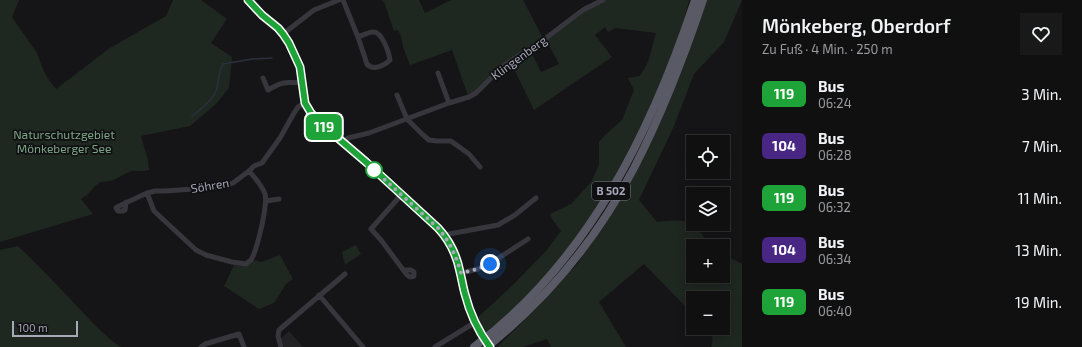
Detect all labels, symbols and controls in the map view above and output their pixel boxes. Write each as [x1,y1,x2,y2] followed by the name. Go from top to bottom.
[1020,13,1062,55] button: heart
[762,14,951,37] text: Mönkeberg, Oberdorf
[488,32,549,82] street label: Klingenberg
[762,41,893,57] text: Zu Fuß · 4 Min. · 250 m
[818,77,844,95] text: Bus
[774,85,794,102] text: 119
[1021,85,1062,103] text: 3 Min.
[818,95,852,111] text: 06:24
[301,114,347,140] line badge: 119
[314,118,334,135] text: 119
[13,127,115,155] park label: Naturschutzgebiet Mönkeberger See
[818,129,844,147] text: Bus
[686,135,730,335] map controls
[686,135,730,179] button: locate
[772,137,796,154] text: 104
[1022,137,1062,155] text: 7 Min.
[818,147,852,163] text: 06:28
[365,161,383,179] unlabelled marker
[190,175,230,195] street label: Söhren
[818,181,844,199] text: Bus
[592,182,630,200] road number: B 502
[686,187,730,231] button: layers
[774,189,794,206] text: 119
[1018,189,1062,207] text: 11 Min.
[818,199,851,215] text: 06:32
[818,233,844,251] text: Bus
[686,239,730,283] button: +
[772,241,796,258] text: 104
[1015,241,1062,259] text: 13 Min.
[818,251,852,267] text: 06:34
[480,254,500,274] your location
[818,285,844,303] text: Bus
[686,291,730,335] button: −
[774,293,794,310] text: 119
[1015,293,1062,311] text: 19 Min.
[818,303,852,319] text: 06:40
[12,319,78,338] scale bar
[18,321,48,334] text: 100 m

